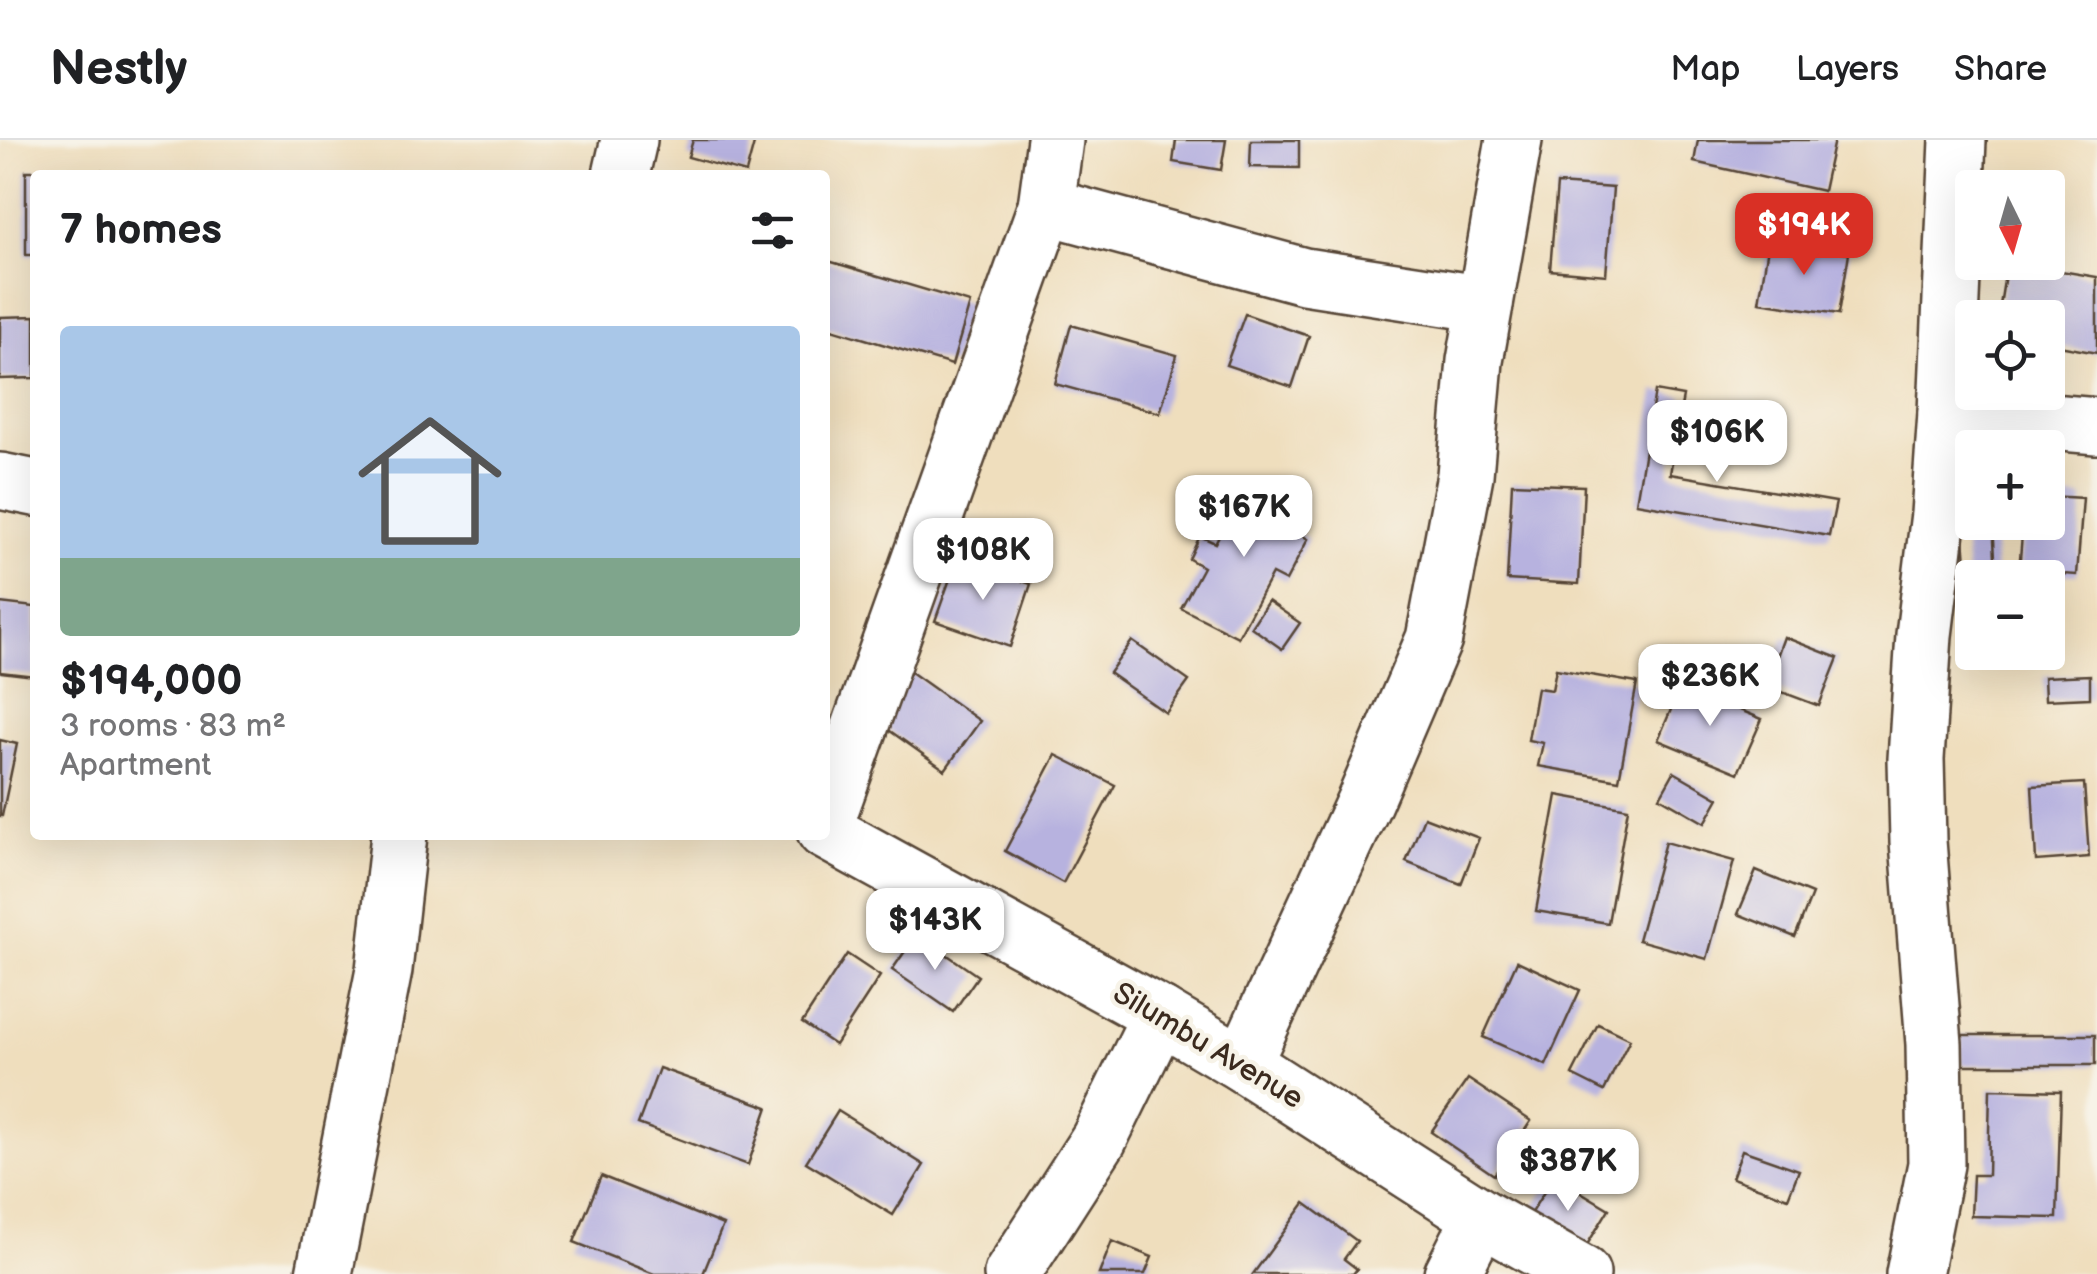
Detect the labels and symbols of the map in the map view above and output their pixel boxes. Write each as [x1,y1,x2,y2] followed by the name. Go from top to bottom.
[1955,170,2065,280] north arrow
[1734,193,1874,278] pin: $194K
[1647,400,1787,485] pin: $106K
[1174,475,1314,560] pin: $167K
[913,518,1053,603] pin: $108K
[1640,644,1780,729] pin: $236K
[865,888,1005,973] pin: $143K
[1106,975,1310,1117] street label: Silumbu Avenue
[1498,1129,1638,1214] pin: $387K

